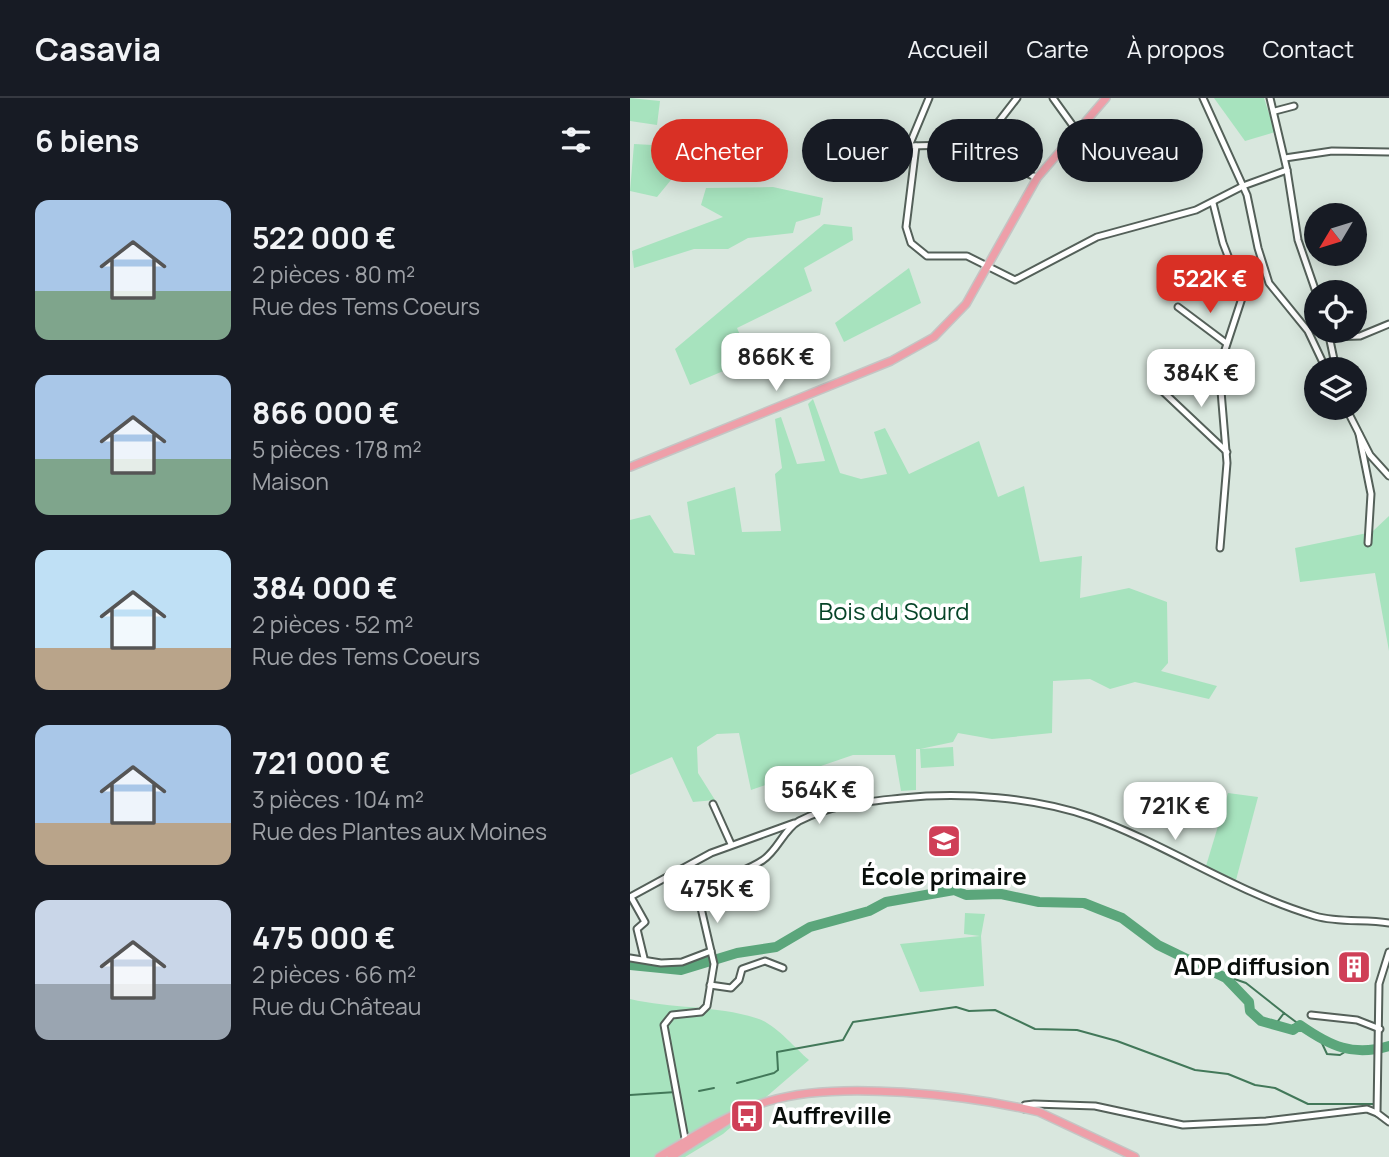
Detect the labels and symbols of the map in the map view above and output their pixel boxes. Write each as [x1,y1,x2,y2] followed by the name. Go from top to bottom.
[1304,203,1367,266] north arrow
[1153,256,1267,315] pin: 522K €
[719,334,833,393] pin: 866K €
[1144,350,1258,409] pin: 384K €
[818,594,970,627] park label: Bois du Sourd
[762,766,876,826] pin: 564K €
[1118,782,1232,842] pin: 721K €
[925,822,963,860] school or university icon: École primaire
[861,859,1027,892] place label: École primaire
[660,866,774,925] pin: 475K €
[1335,948,1373,986] building icon: ADP diffusion
[1174,949,1330,982] place label: ADP diffusion
[728,1097,766,1135] bus stop icon: Auffreville
[772,1098,891,1131] place label: Auffreville

